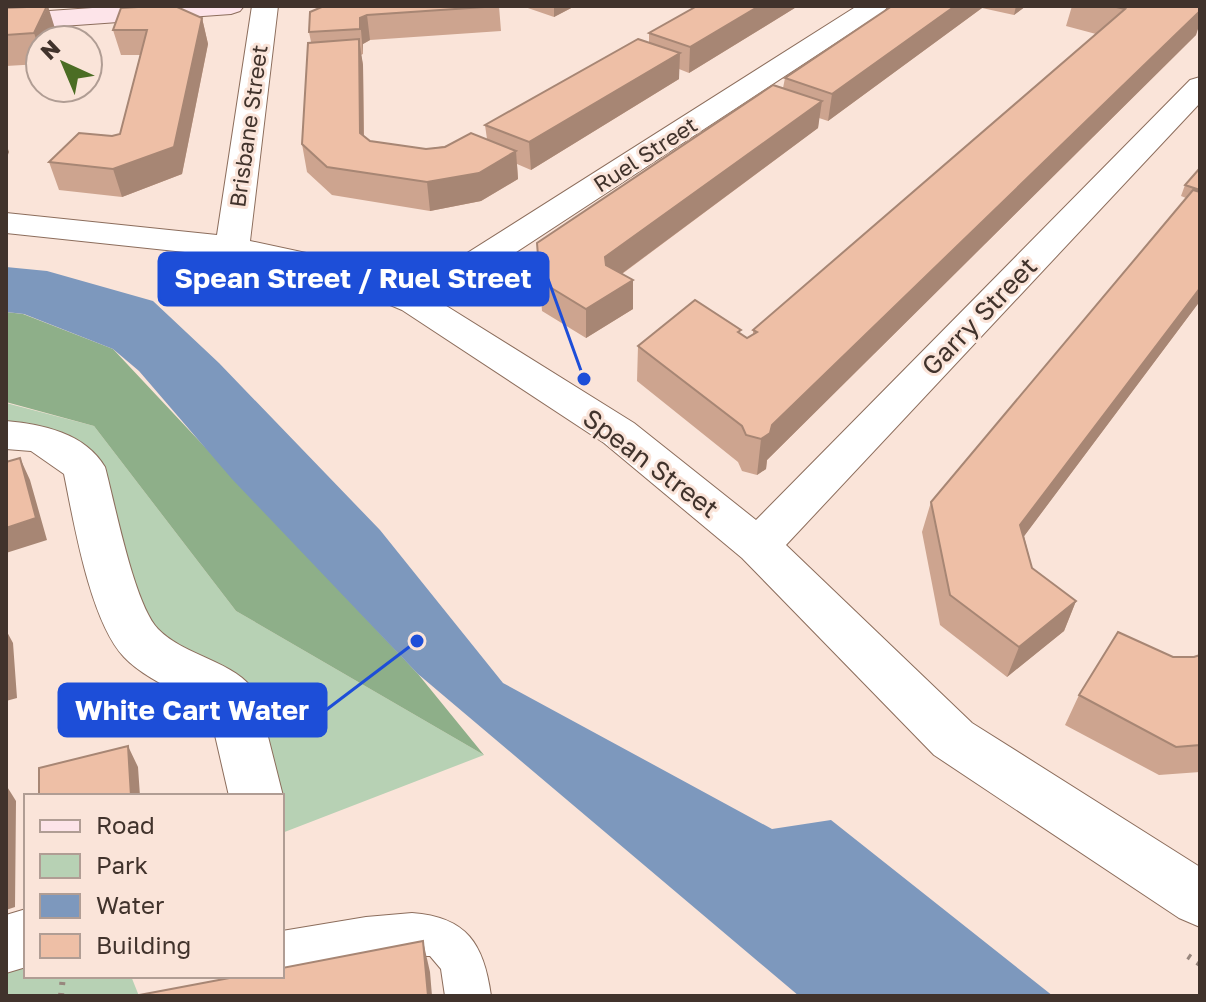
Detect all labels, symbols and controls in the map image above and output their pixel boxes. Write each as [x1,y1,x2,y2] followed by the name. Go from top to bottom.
[24,24,104,104] north arrow
[34,34,65,65] text: N
[223,43,273,209] street label: Brisbane Street
[588,110,702,198] street label: Ruel Street
[915,251,1043,381] street label: Garry Street
[159,253,548,305] callout: Spean Street / Ruel Street
[174,261,532,294] text: Spean Street / Ruel Street
[577,402,725,524] street label: Spean Street
[59,684,326,736] callout: White Cart Water
[75,693,309,726] text: White Cart Water
[24,794,284,978] legend
[96,810,155,839] text: Road
[96,850,148,879] text: Park
[96,890,164,919] text: Water
[96,930,191,959] text: Building

